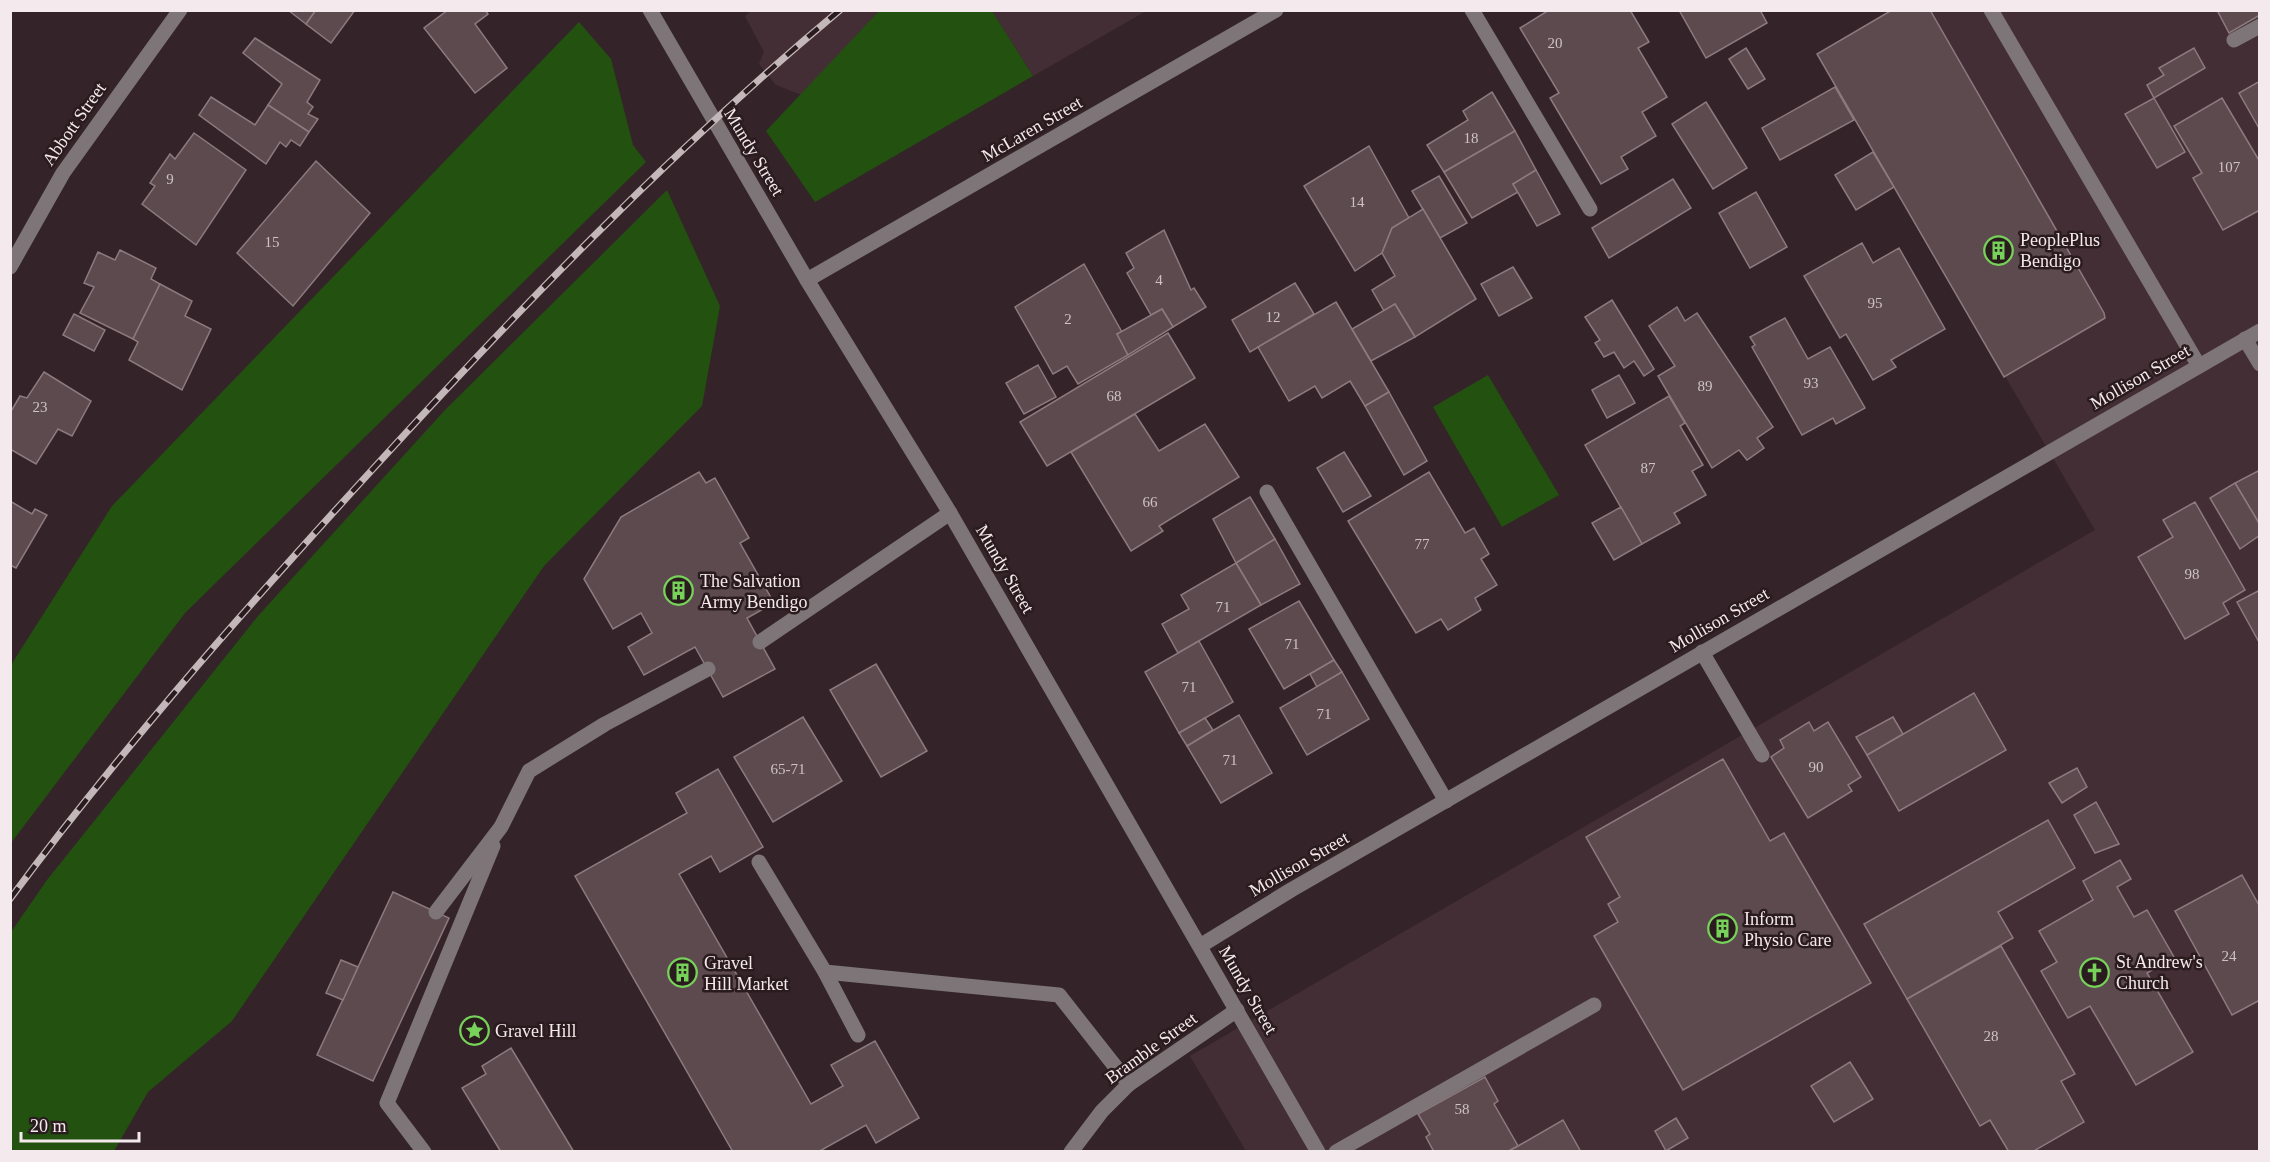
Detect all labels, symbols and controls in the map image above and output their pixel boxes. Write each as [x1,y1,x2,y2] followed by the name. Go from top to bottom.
[1548,35,1563,51] house number: 20
[38,79,110,169] street label: Abbott Street
[978,92,1086,166] street label: McLaren Street
[720,105,788,199] street label: Mundy Street
[1464,130,1479,146] house number: 18
[2218,159,2241,175] house number: 107
[166,171,174,187] house number: 9
[1350,194,1365,210] house number: 14
[2020,230,2100,271] place label: PeoplePlus Bendigo
[265,234,280,250] house number: 15
[1983,234,2015,266] building icon: PeoplePlus Bendigo
[1155,272,1163,288] house number: 4
[1868,295,1883,311] house number: 95
[1266,309,1281,325] house number: 12
[1064,311,1072,327] house number: 2
[2087,340,2193,414] street label: Mollison Street
[1804,375,1819,391] house number: 93
[1698,378,1713,394] house number: 89
[1107,388,1122,404] house number: 68
[33,399,48,415] house number: 23
[1641,460,1656,476] house number: 87
[1143,494,1158,510] house number: 66
[972,521,1038,617] street label: Mundy Street
[1415,536,1430,552] house number: 77
[2185,566,2200,582] house number: 98
[700,571,808,612] place label: The Salvation Army Bendigo
[663,575,695,607] building icon: The Salvation Army Bendigo
[1666,583,1772,657] street label: Mollison Street
[1216,599,1231,615] house number: 71
[1285,636,1300,652] house number: 71
[1182,679,1197,695] house number: 71
[1317,706,1332,722] house number: 71
[1223,752,1238,768] house number: 71
[1809,759,1824,775] house number: 90
[771,761,806,777] house number: 65-71
[1246,827,1352,901] street label: Mollison Street
[1744,909,1832,950] place label: Inform Physio Care
[1707,913,1739,945] building icon: Inform Physio Care
[1215,942,1281,1038] street label: Mundy Street
[2222,948,2237,964] house number: 24
[2116,952,2203,993] place label: St Andrew's Church
[704,953,788,994] place label: Gravel Hill Market
[2079,956,2111,988] church icon: St Andrew's Church
[667,957,699,989] building icon: Gravel Hill Market
[1101,1008,1201,1088] street label: Bramble Street
[458,1015,490,1047] place icon: Gravel Hill
[495,1021,576,1041] place label: Gravel Hill
[1984,1028,1999,1044] house number: 28
[1455,1101,1470,1117] house number: 58
[21,1105,140,1143] scale bar
[30,1116,67,1136] text: 20 m

